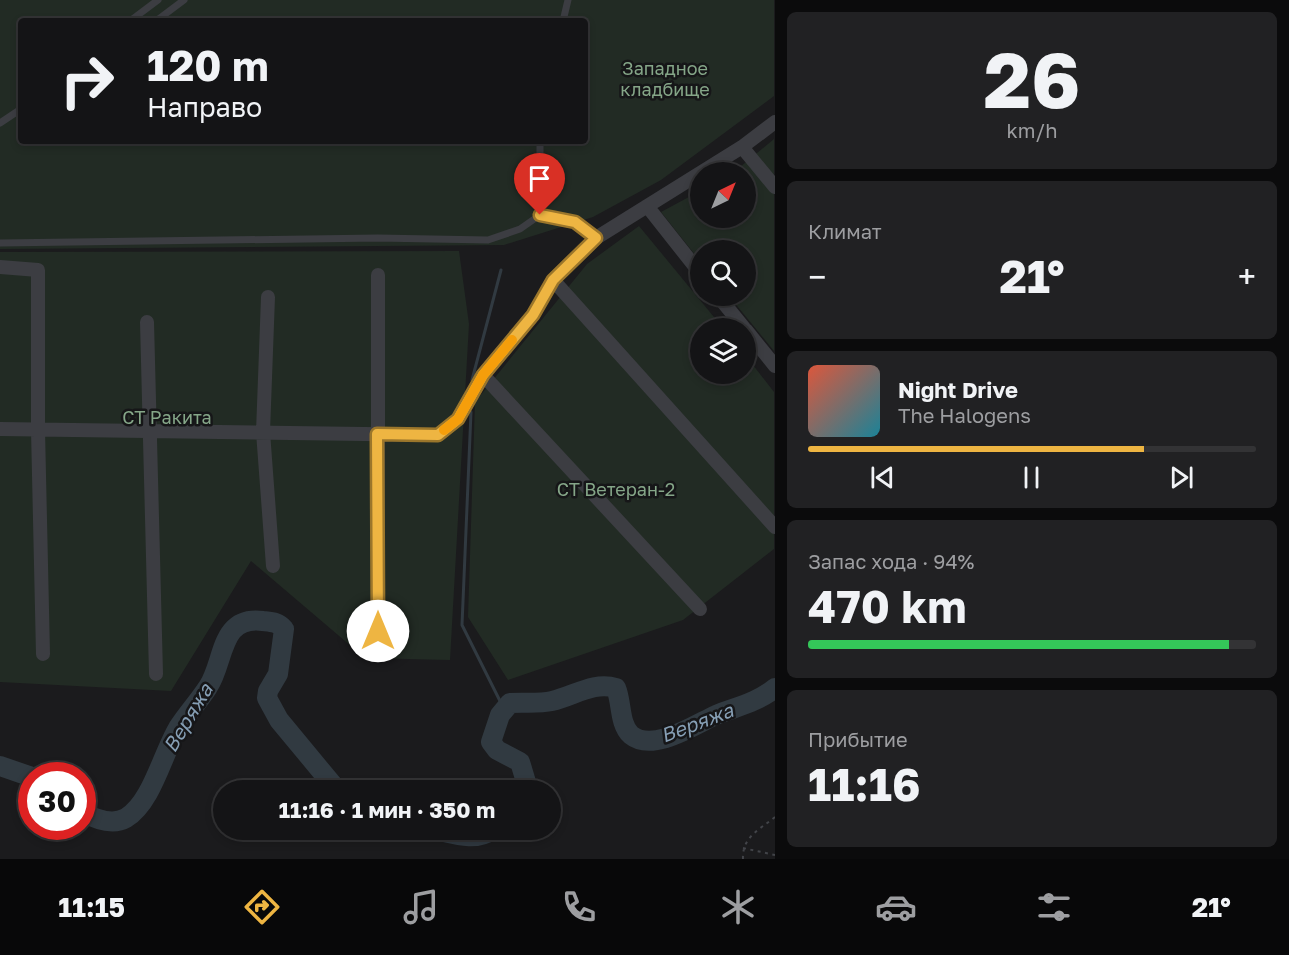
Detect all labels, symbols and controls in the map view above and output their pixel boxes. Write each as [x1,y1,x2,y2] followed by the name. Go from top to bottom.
[983,32,1081,125] text: 26
[147,40,269,90] text: 120 m
[48,42,126,120] icon: right
[620,57,710,100] park label: Западное кладбище
[147,91,262,123] text: Направо
[1007,118,1057,142] text: km/h
[514,153,565,215] pin
[523,162,556,195] icon: arrive
[690,162,756,228] north arrow
[690,162,756,384] map controls
[808,219,882,243] text: Климат
[690,240,756,306] button: search
[999,249,1065,303] text: 21°
[808,257,826,296] text: −
[1238,257,1256,296] text: +
[690,318,756,384] button: layers
[898,376,1018,403] text: Night Drive
[898,403,1031,427] text: The Halogens
[122,406,212,428] park label: СТ Ракита
[866,461,899,494] icon: previous
[1015,461,1048,494] icon: pause
[1165,461,1198,494] icon: next
[557,478,675,500] park label: СТ Ветеран-2
[808,549,974,573] text: Запас хода · 94%
[808,579,967,633] text: 470 km
[346,599,410,663] position arrow
[157,678,217,756] water label: Веряжа
[657,697,737,747] water label: Веряжа
[808,727,908,751] text: Прибытие
[808,757,921,811] text: 11:16
[18,762,96,840] speed limit sign: 30
[279,796,495,823] text: 11:16 · 1 мин · 350 m
[241,886,283,928] icon: directions
[400,886,442,928] icon: music
[558,886,600,928] icon: phone
[717,886,759,928] icon: climate
[875,886,917,928] icon: car
[1033,886,1075,928] icon: filters
[58,891,125,923] text: 11:15
[1192,891,1231,923] text: 21°

